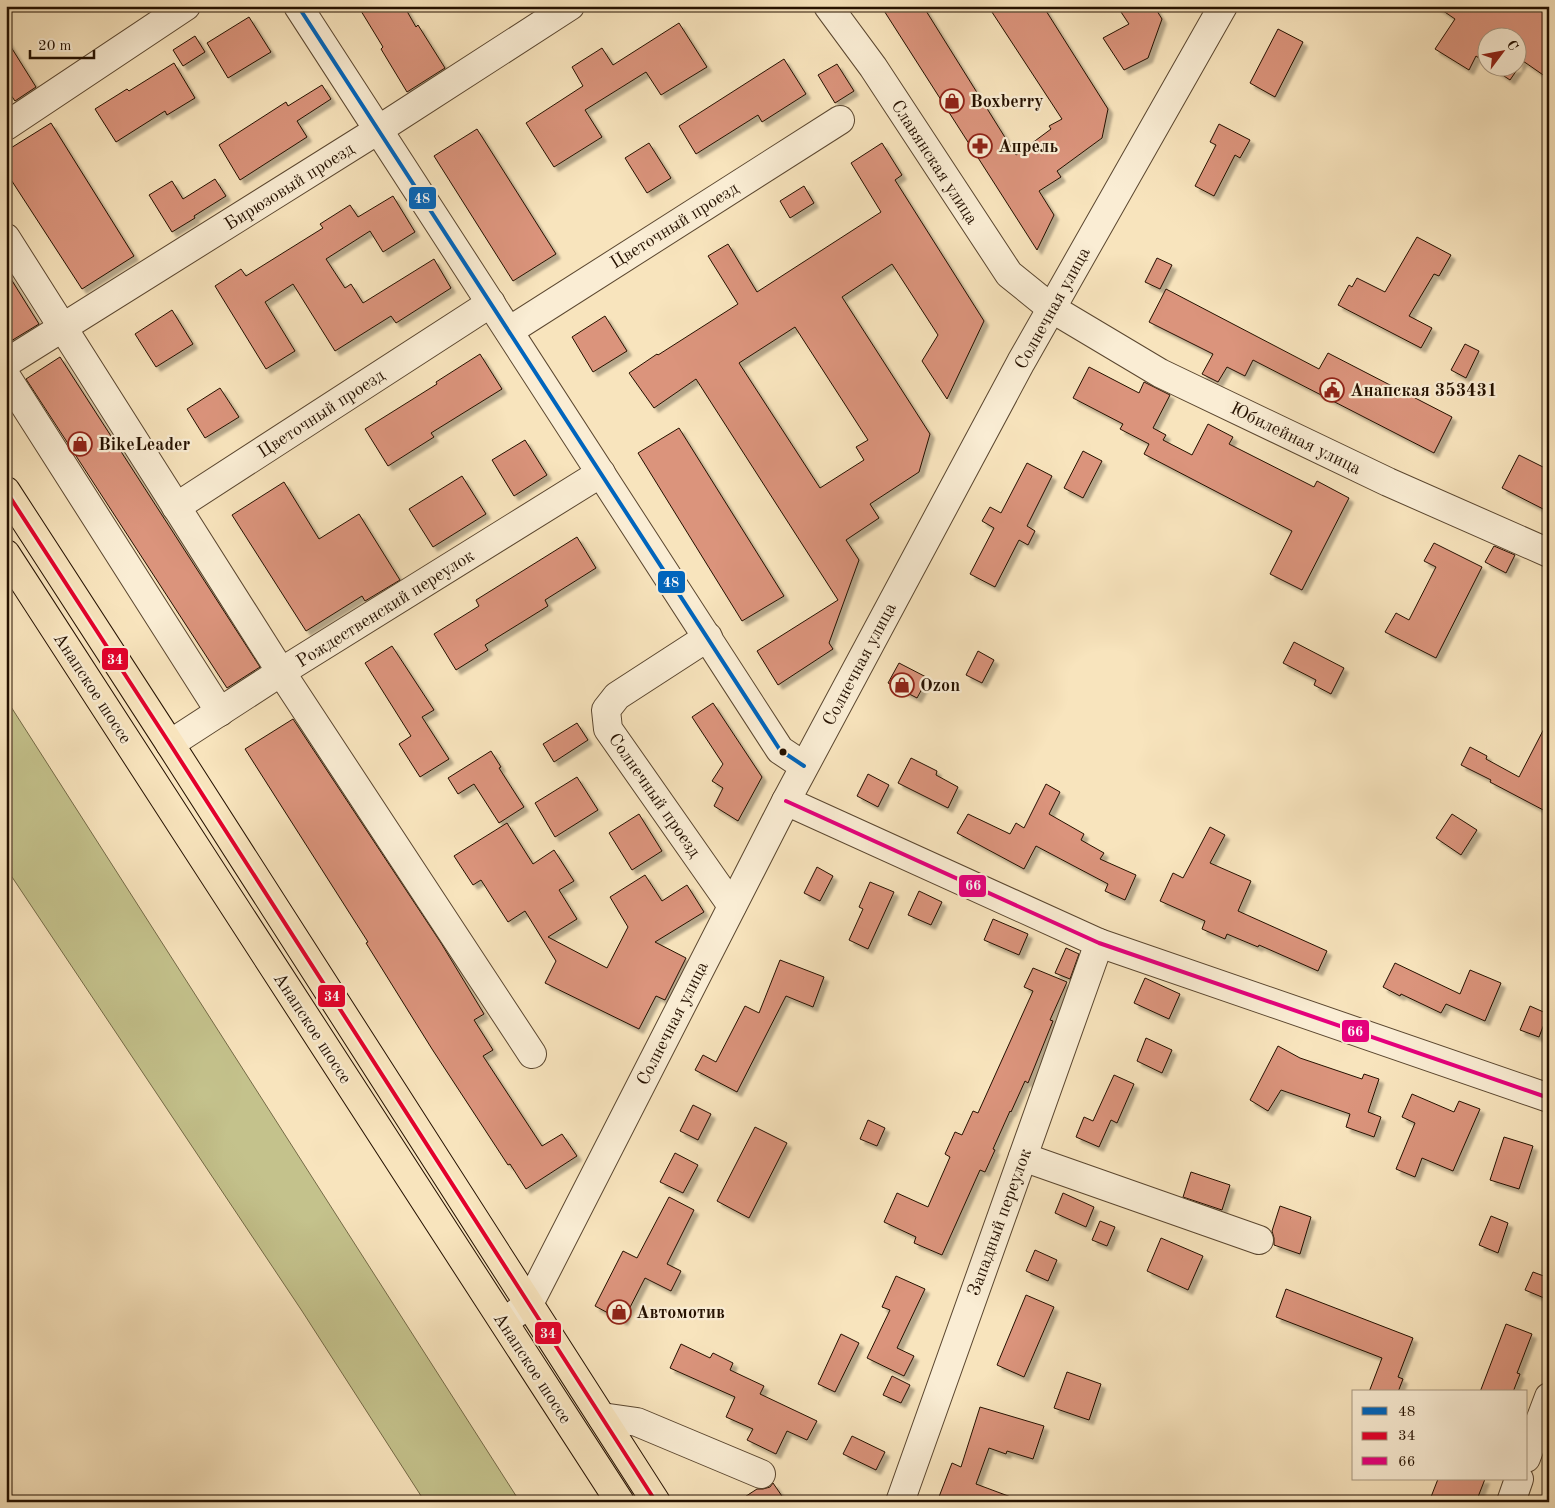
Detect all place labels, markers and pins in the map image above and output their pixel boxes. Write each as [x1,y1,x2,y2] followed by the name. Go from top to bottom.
[939,88,965,114] shop icon: Boxberry
[970,93,1044,111] place label: Boxberry
[967,133,993,159] pharmacy icon: Апрель
[998,138,1058,156] place label: Апрель
[1319,377,1345,403] public building icon: Анапская 353431
[1350,382,1497,400] place label: Анапская 353431
[67,431,93,457] shop icon: BikeLeader
[98,436,191,454] place label: BikeLeader
[889,672,915,698] shop icon: Ozon
[920,677,960,695] place label: Ozon
[778,747,788,757] unlabelled marker
[606,1299,632,1325] shop icon: Автомотив
[636,1304,725,1322] place label: Автомотив

